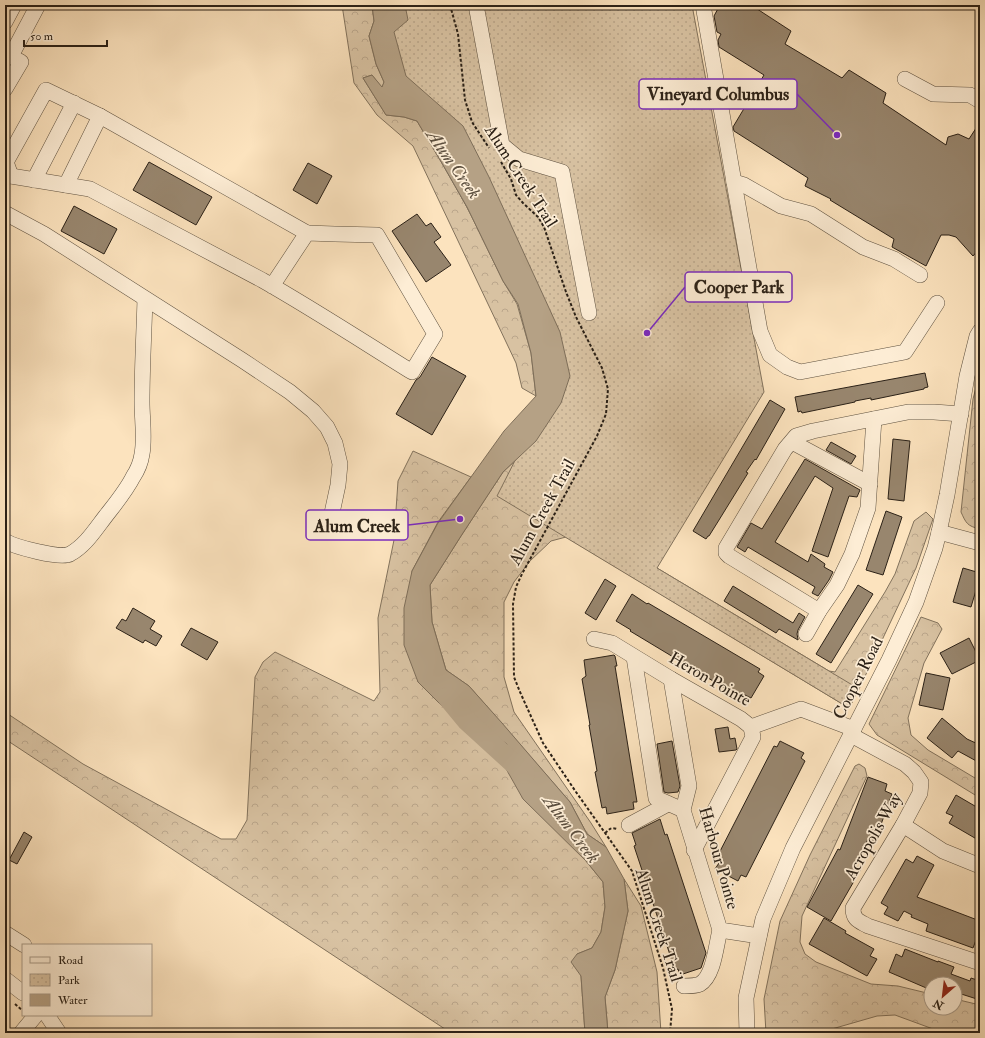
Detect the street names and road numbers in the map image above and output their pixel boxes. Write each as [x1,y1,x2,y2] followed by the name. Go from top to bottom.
[479,120,562,232] street label: Alum Creek Trail
[504,455,580,570] street label: Alum Creek Trail
[828,633,889,723] street label: Cooper Road
[665,647,755,711] street label: Heron Pointe
[839,788,908,885] street label: Acropolis Way
[694,804,744,912] street label: Harbour Pointe
[630,865,687,985] street label: Alum Creek Trail

